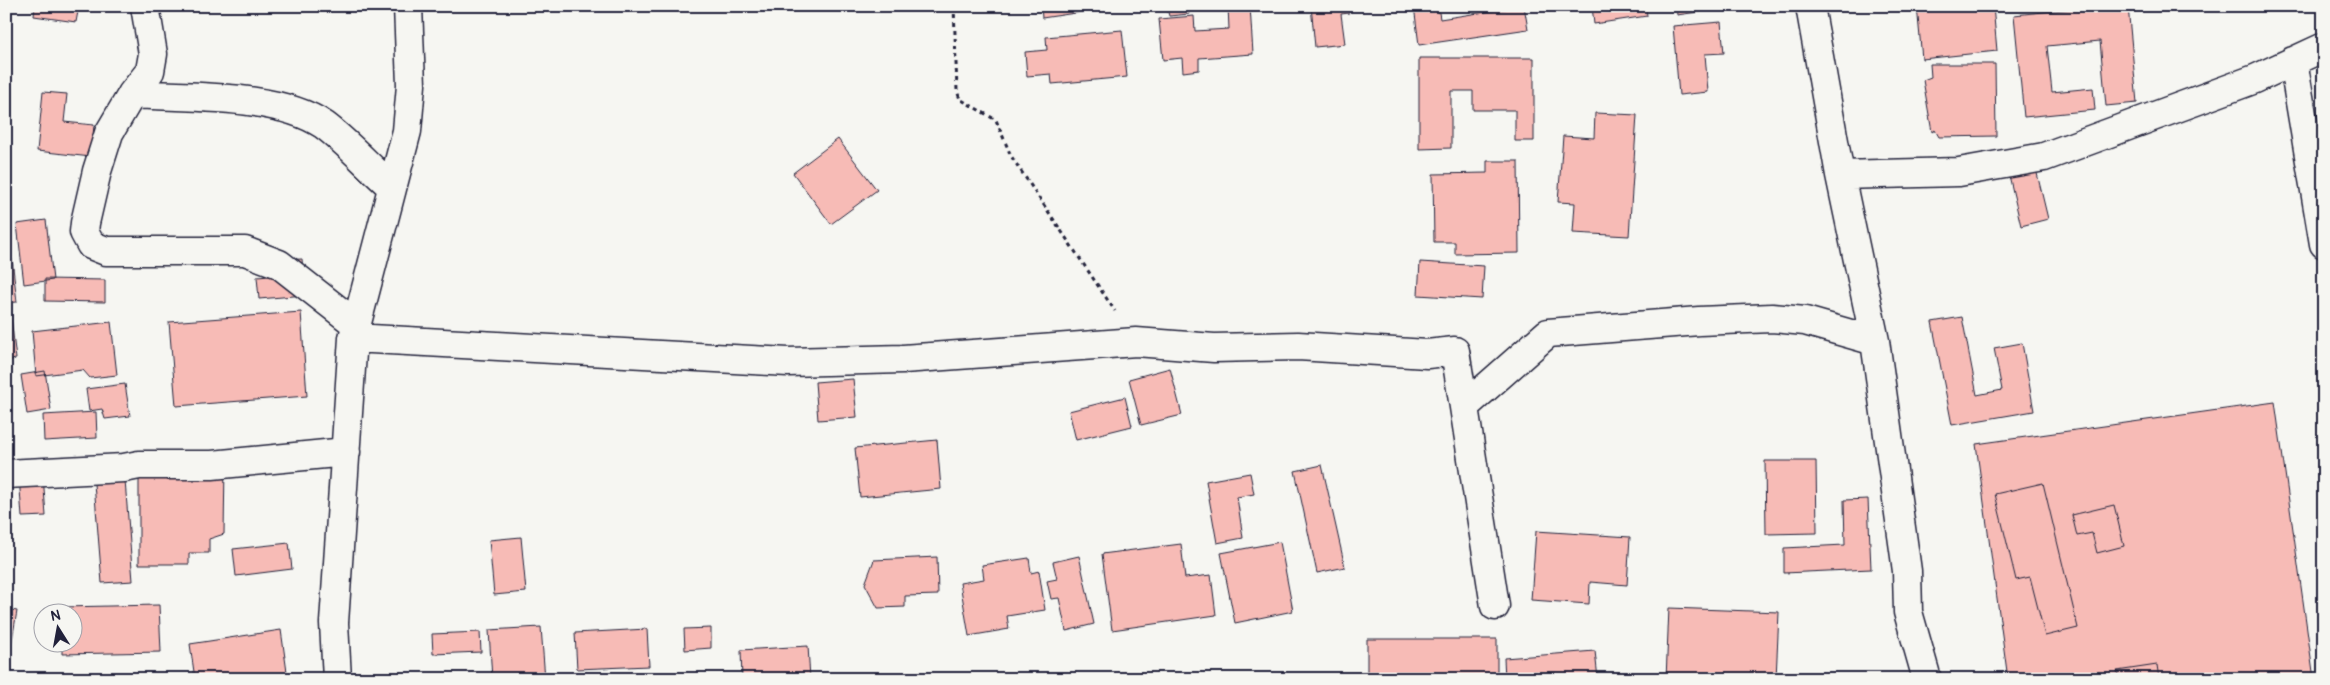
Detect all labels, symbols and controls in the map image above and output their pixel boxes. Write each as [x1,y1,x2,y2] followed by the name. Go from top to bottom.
[32,602,82,652] north arrow
[49,606,62,625] text: N

